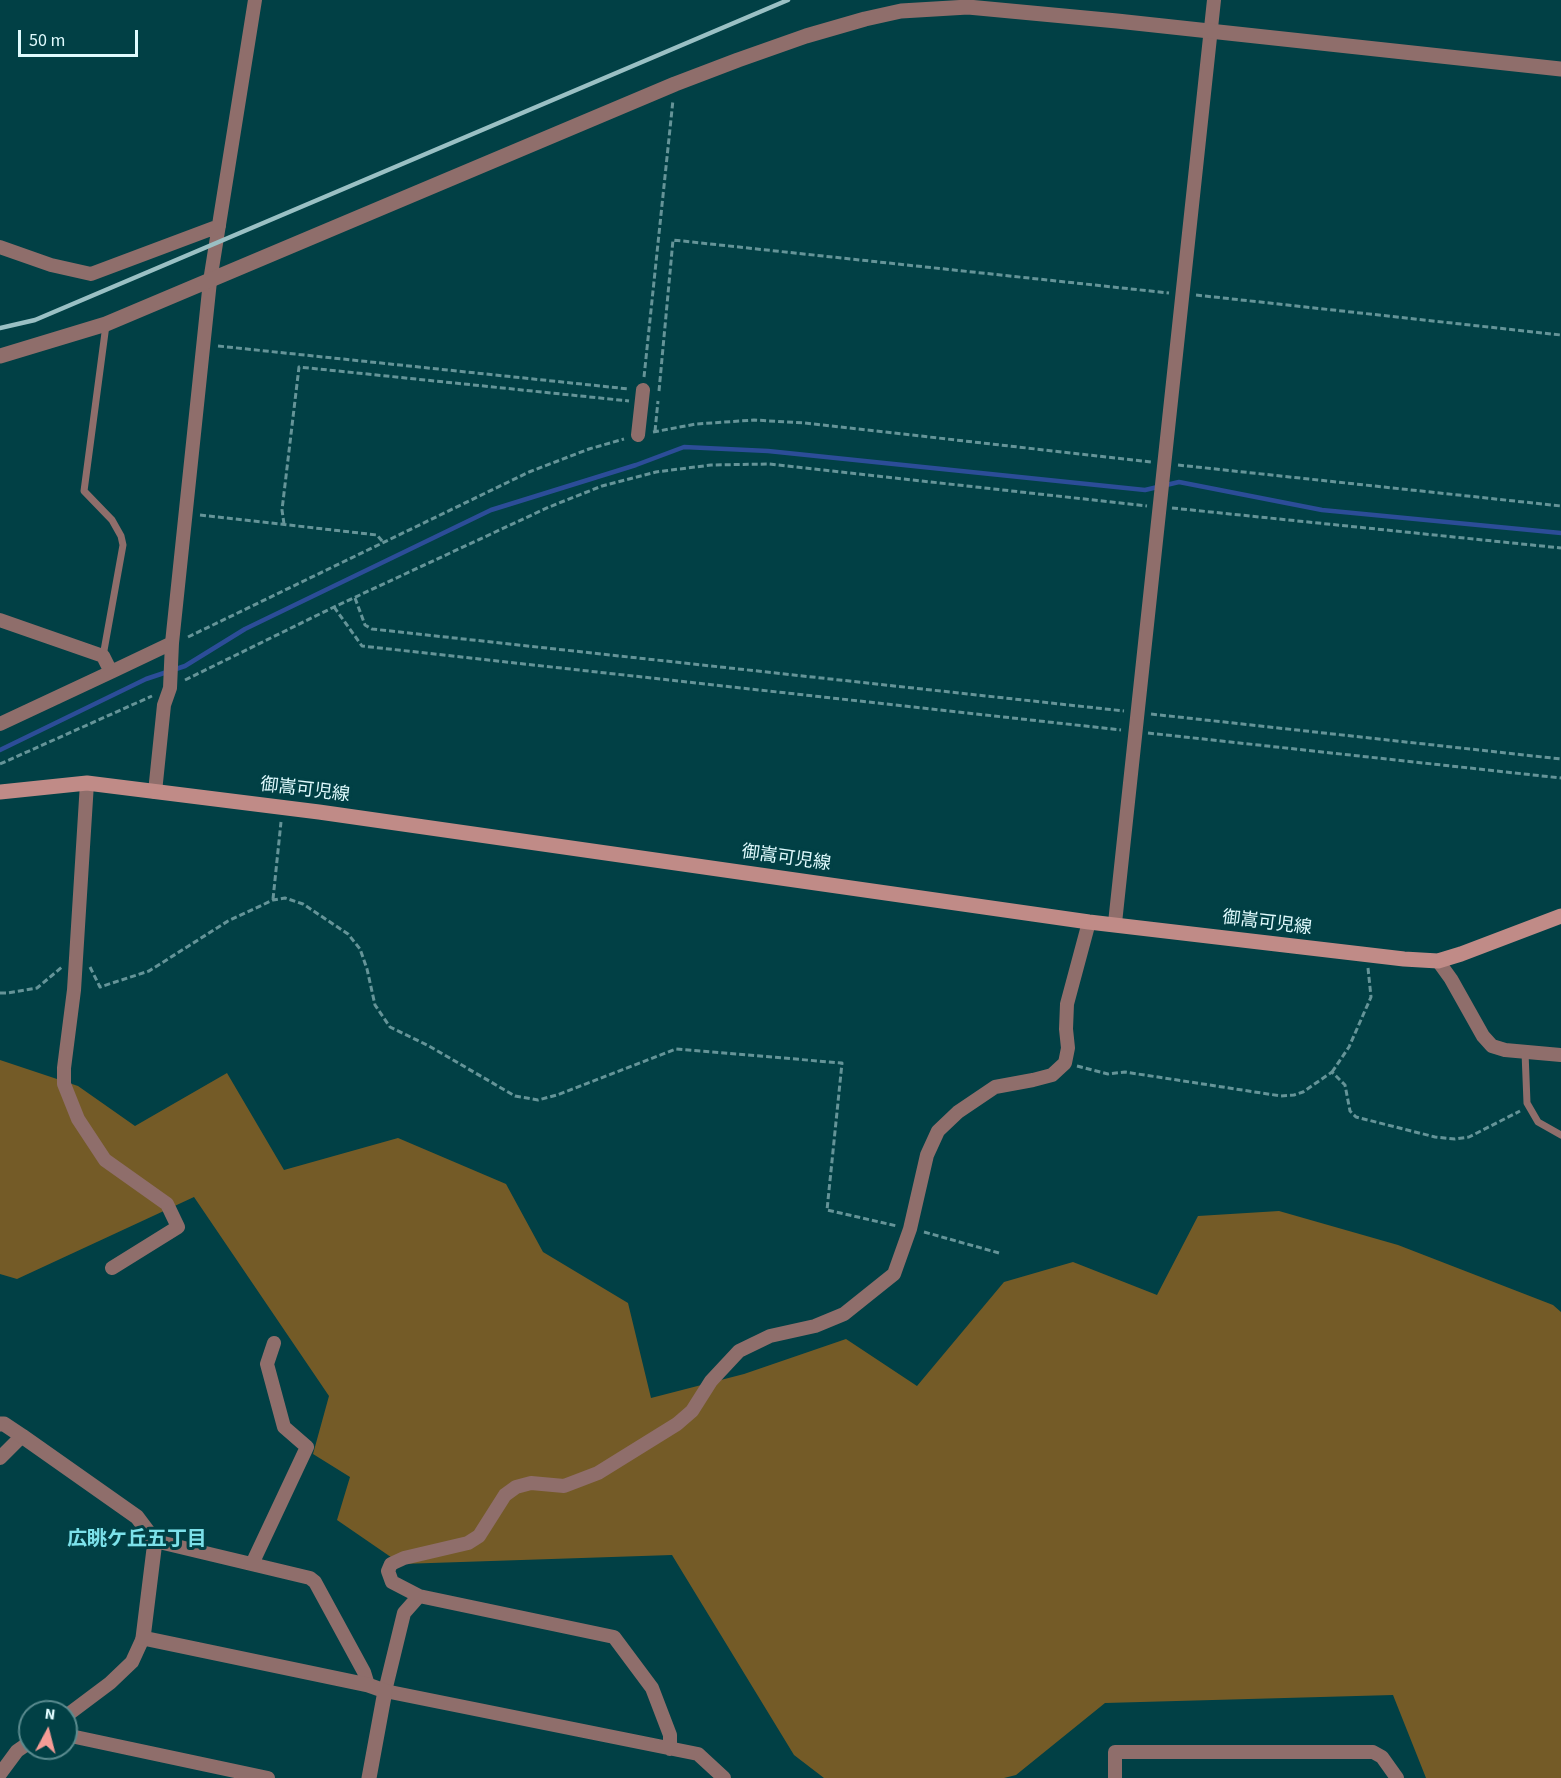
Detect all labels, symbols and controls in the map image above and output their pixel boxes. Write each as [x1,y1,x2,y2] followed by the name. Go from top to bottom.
[21,18,141,56] scale bar
[29,28,65,53] text: 50 m
[259,775,351,807] street label: 御嵩可児線
[740,842,832,876] street label: 御嵩可児線
[1221,908,1313,940] street label: 御嵩可児線
[67,1529,207,1553] district label: 広眺ケ丘五丁目
[18,1700,78,1760] north arrow
[43,1703,57,1726] text: N

